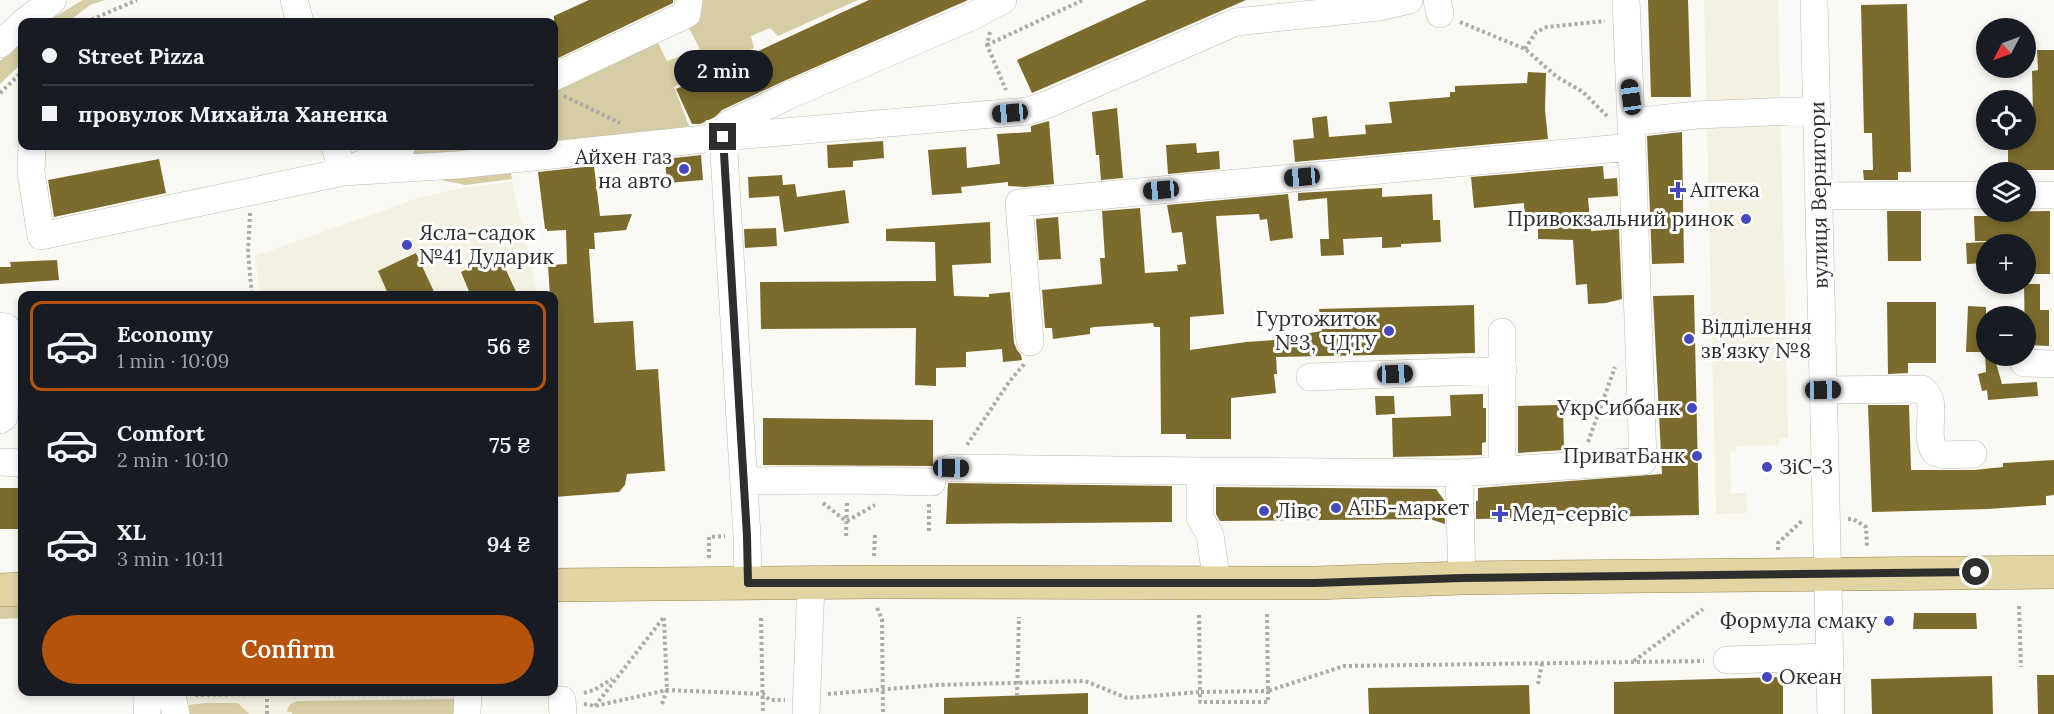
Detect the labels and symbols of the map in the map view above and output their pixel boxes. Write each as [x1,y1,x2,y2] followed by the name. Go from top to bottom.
[1976,18,2036,78] north arrow
[674,50,772,92] callout: 2 min
[1620,78,1642,116] car
[1803,101,1834,289] street label: вулиця Вернигори
[991,102,1029,124] car
[709,123,736,150] route end
[574,143,672,194] place label: Айхен газ на авто
[677,162,691,176] marker: Айхен газ на авто
[1283,166,1321,188] car
[1689,176,1760,203] place label: Аптека
[1142,179,1180,201] car
[1671,183,1685,197] marker: Аптека
[1507,205,1735,232] place label: Привокзальний ринок
[1739,212,1753,226] marker: Привокзальний ринок
[419,219,554,270] place label: Ясла-садок №41 Дударик
[400,238,414,252] marker: Ясла-садок №41 Дударик
[1256,305,1378,356] place label: Гуртожиток №3, ЧДТУ
[1701,313,1812,364] place label: Відділення зв'язку №8
[1382,324,1396,338] marker: Гуртожиток №3, ЧДТУ
[1682,332,1696,346] marker: Відділення зв'язку №8
[1377,364,1413,384] car
[1805,381,1841,399] car
[1557,394,1681,421] place label: УкрСиббанк
[1685,401,1699,415] marker: УкрСиббанк
[1563,442,1686,469] place label: ПриватБанк
[1690,449,1704,463] marker: ПриватБанк
[1779,453,1833,480] place label: ЗіС-3
[933,459,969,477] car
[1760,460,1774,474] marker: ЗіС-3
[1347,494,1469,521] place label: АТБ-маркет
[1276,497,1319,524] place label: Лівс
[1512,500,1628,527] place label: Мед-сервіс
[1329,501,1343,515] marker: АТБ-маркет
[1257,504,1271,518] marker: Лівс
[1493,507,1507,521] marker: Мед-сервіс
[1962,558,1989,585] route start
[1720,607,1877,634] place label: Формула смаку
[1882,614,1896,628] marker: Формула смаку
[1779,663,1842,690] place label: Океан
[1760,670,1774,684] marker: Океан

